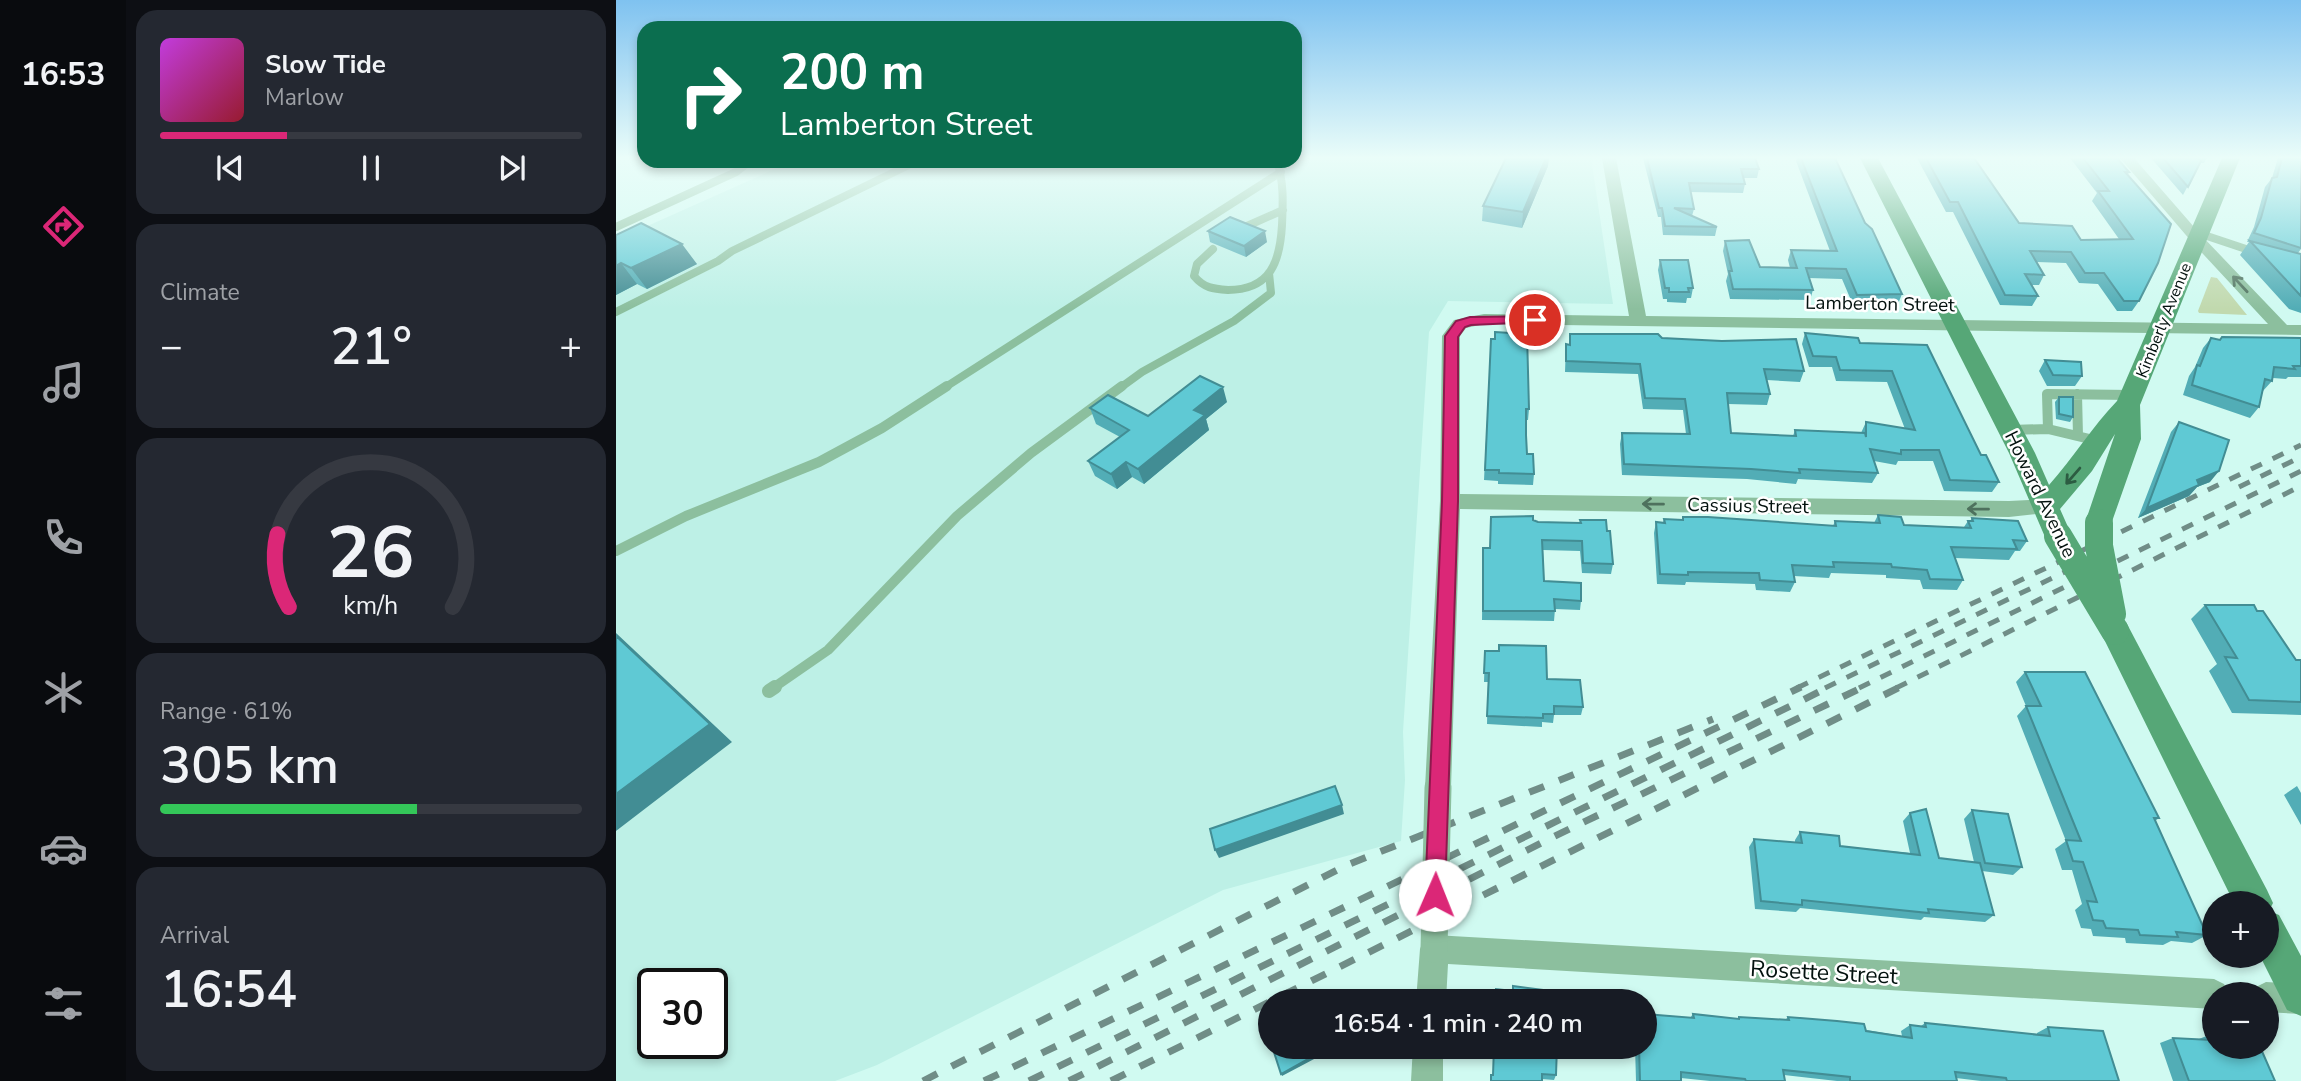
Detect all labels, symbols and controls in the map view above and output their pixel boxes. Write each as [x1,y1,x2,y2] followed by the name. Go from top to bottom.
[780,39,924,106] text: 200 m
[265,47,386,82] text: Slow Tide
[665,49,756,140] icon: right
[21,53,105,96] text: 16:53
[265,82,344,113] text: Marlow
[780,103,1032,146] text: Lamberton Street
[211,149,249,187] icon: previous
[352,149,390,187] icon: pause
[493,149,531,187] icon: next
[39,202,88,251] icon: directions
[2131,260,2197,381] street label: Kimberly Avenue
[2231,276,2248,293] one-way arrow
[160,277,240,308] text: Climate
[1505,290,1565,350] pin
[1805,290,1955,318] street label: Lamberton Street
[1516,301,1554,339] icon: arrive
[330,311,412,382] text: 21°
[160,321,183,372] text: −
[559,321,582,372] text: +
[39,358,88,407] icon: music
[1998,427,2082,562] street label: Howard Avenue
[2065,467,2081,485] one-way arrow
[1687,492,1809,520] street label: Cassius Street
[1641,497,1664,511] one-way arrow
[1967,502,1990,516] one-way arrow
[327,503,415,603] text: 26
[39,513,88,562] icon: phone
[343,588,399,622] text: km/h
[39,668,88,717] icon: climate
[160,696,292,727] text: Range · 61%
[160,730,339,801] text: 305 km
[39,824,88,873] icon: car
[1398,858,1472,932] position arrow
[2202,891,2279,1059] map controls
[2202,891,2279,968] button: +
[160,920,229,951] text: Arrival
[1749,953,1900,992] street label: Rosette Street
[160,954,297,1025] text: 16:54
[637,968,728,1059] speed limit sign: 30
[39,979,88,1028] icon: filters
[2202,982,2279,1059] button: −
[1332,1006,1583,1041] text: 16:54 · 1 min · 240 m

